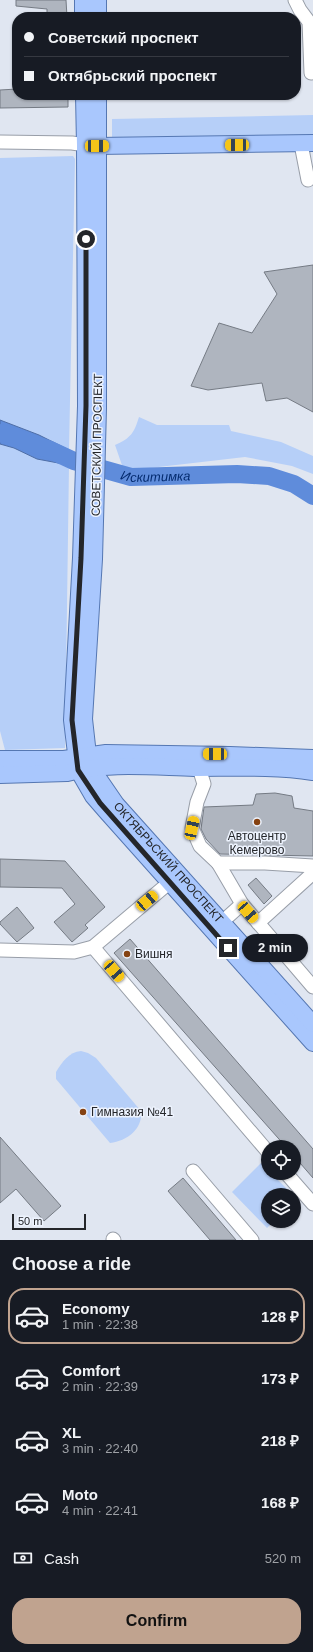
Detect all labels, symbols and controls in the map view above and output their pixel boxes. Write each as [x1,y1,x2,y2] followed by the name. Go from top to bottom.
[48,29,199,46] text: Советский проспект
[48,67,217,84] text: Октябрьский проспект
[225,139,249,151] car
[85,140,109,152] car
[77,230,95,248] route start
[88,373,105,516] street label: СОВЕТСКИЙ ПРОСПЕКТ
[119,467,191,485] water label: Искитимка
[203,748,227,760] car
[111,799,226,926] street label: ОКТЯБРЬСКИЙ ПРОСПЕКТ
[184,815,200,841] car
[252,817,262,827] marker: Автоцентр Кемерово
[228,829,287,857] place label: Автоцентр Кемерово
[134,889,160,913] car
[236,899,260,925] car
[242,934,308,962] callout: 2 min
[219,939,237,957] route end
[258,940,292,955] text: 2 min
[135,947,172,961] place label: Вишня
[122,949,132,959] marker: Вишня
[102,958,126,984] car
[91,1105,174,1119] place label: Гимназия №41
[78,1107,88,1117] marker: Гимназия №41
[261,1140,301,1228] map controls
[261,1140,301,1180] button: locate
[261,1188,301,1228] button: layers
[12,1212,86,1231] scale bar
[18,1215,42,1227] text: 50 m
[12,1254,131,1274] text: Choose a ride
[14,1298,50,1334] icon: car
[62,1300,130,1317] text: Economy
[261,1308,299,1325] text: 128 ₽
[62,1317,138,1332] text: 1 min · 22:38
[14,1360,50,1396] icon: car
[62,1362,120,1379] text: Comfort
[261,1370,299,1387] text: 173 ₽
[62,1379,138,1394] text: 2 min · 22:39
[14,1422,50,1458] icon: car
[62,1424,81,1441] text: XL
[261,1432,299,1449] text: 218 ₽
[62,1441,138,1456] text: 3 min · 22:40
[14,1484,50,1520] icon: car
[62,1486,98,1503] text: Moto
[261,1494,299,1511] text: 168 ₽
[62,1503,138,1518] text: 4 min · 22:41
[12,1547,34,1569] icon: cash
[44,1550,79,1567] text: Cash
[265,1551,301,1566] text: 520 m
[12,1598,301,1644] button: Confirm

